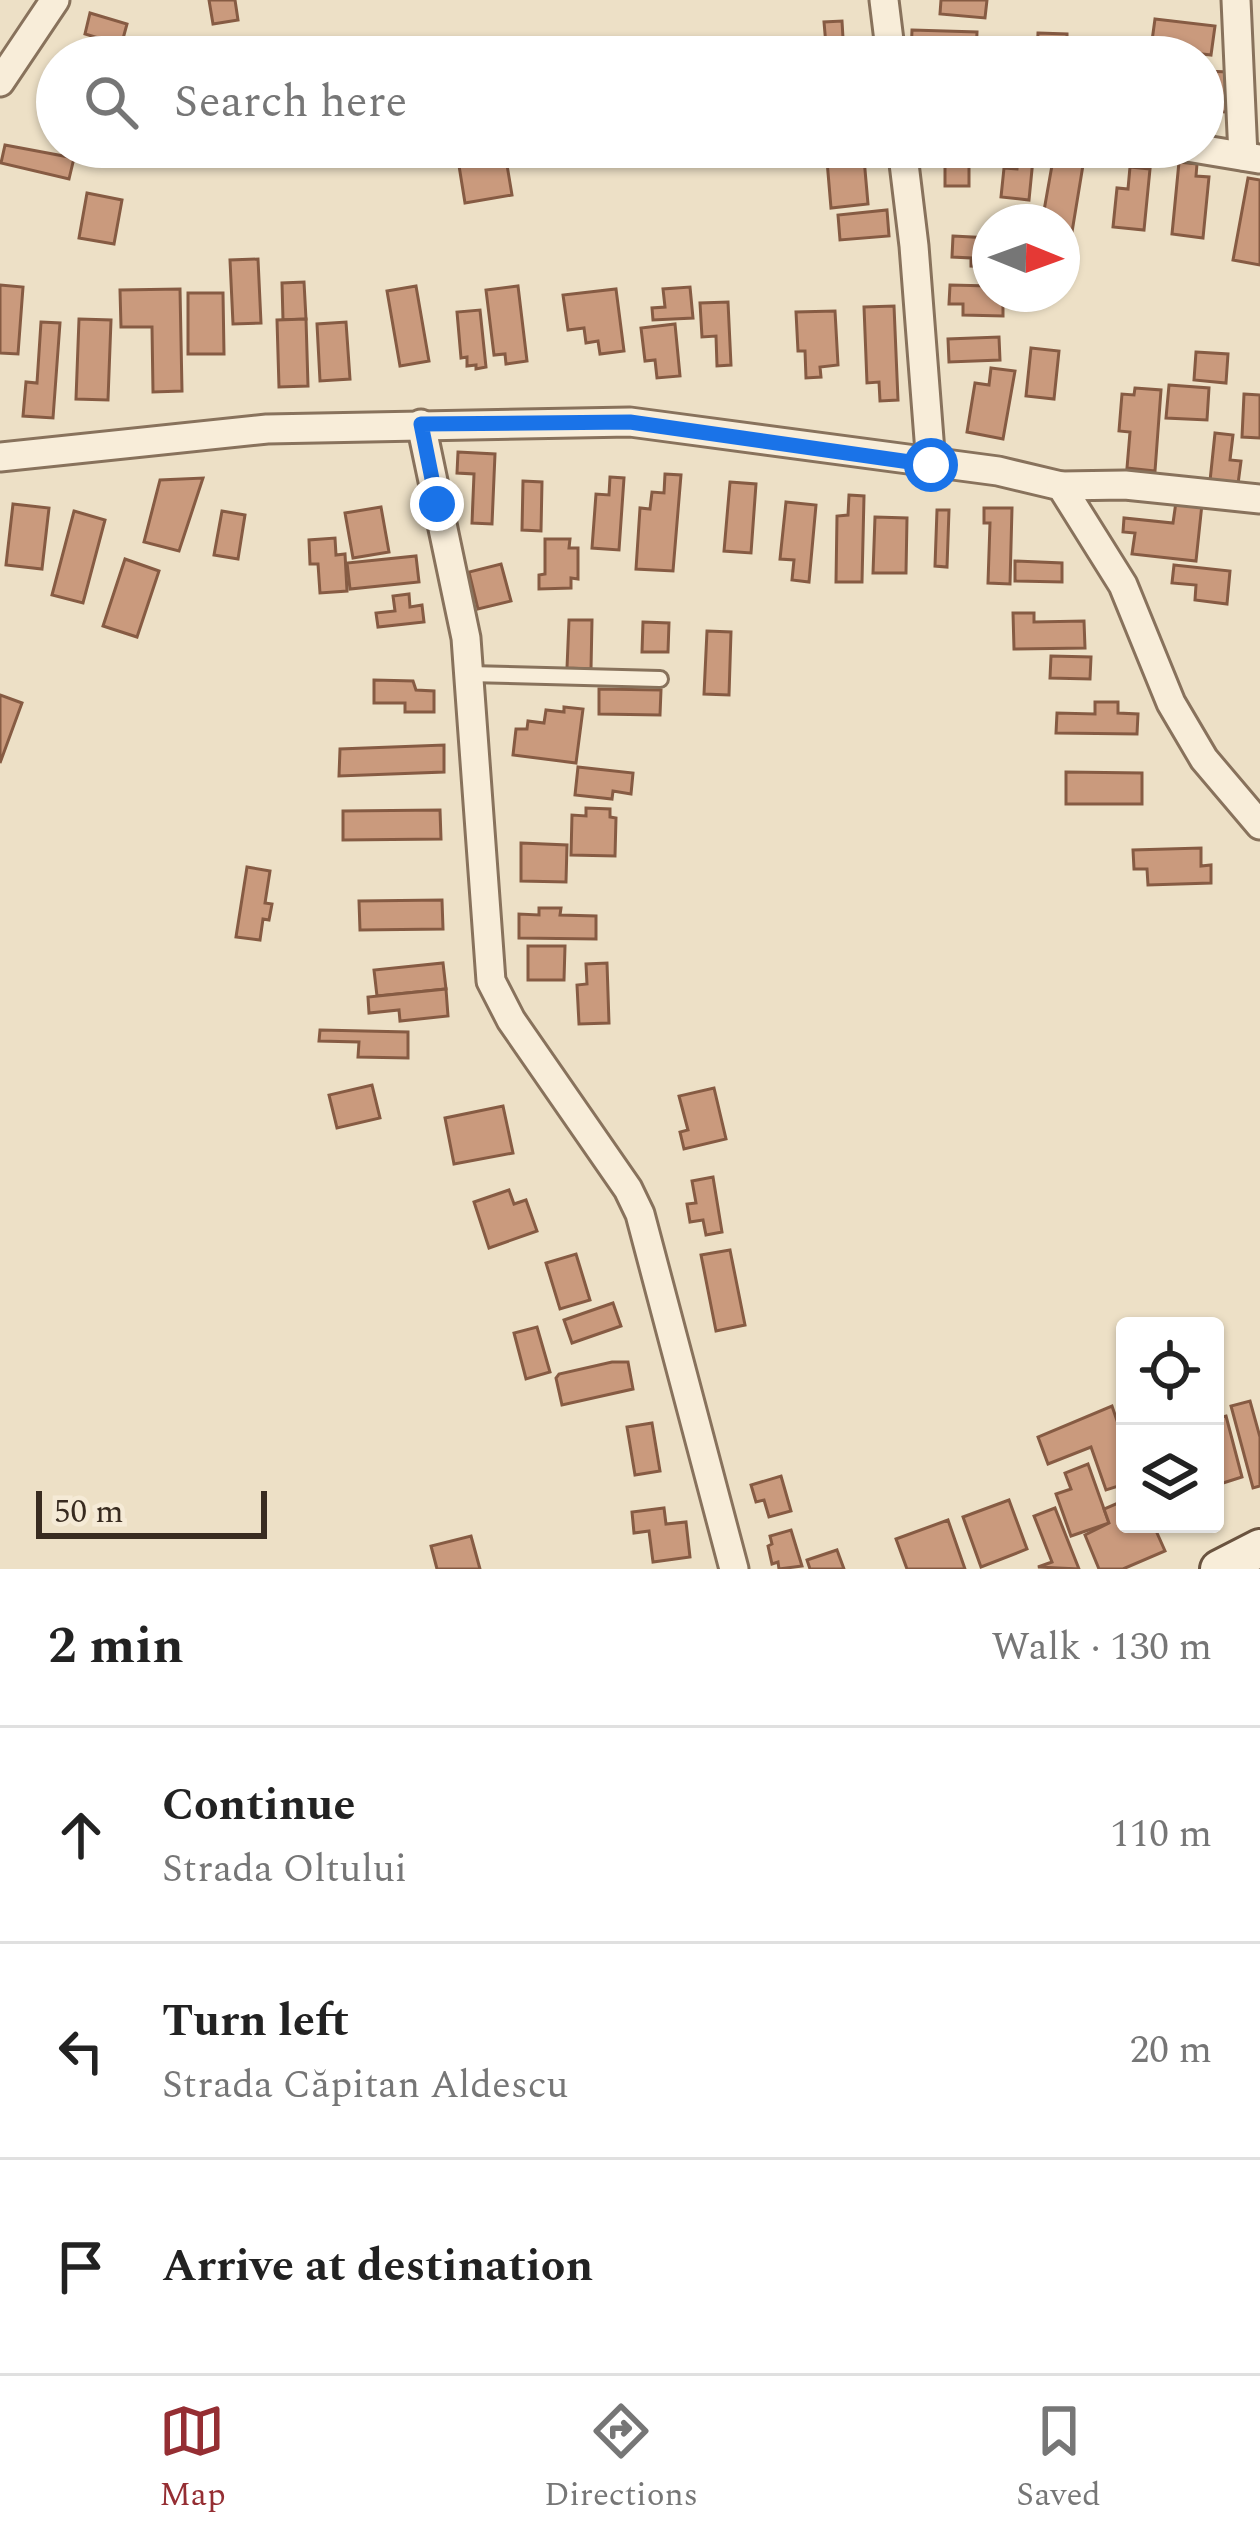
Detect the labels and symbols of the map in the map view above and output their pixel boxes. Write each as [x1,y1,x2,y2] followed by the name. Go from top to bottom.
[972,204,1080,312] north arrow
[904,438,958,492] route start
[410,477,464,531] route end
[36,1485,267,1538] scale bar

